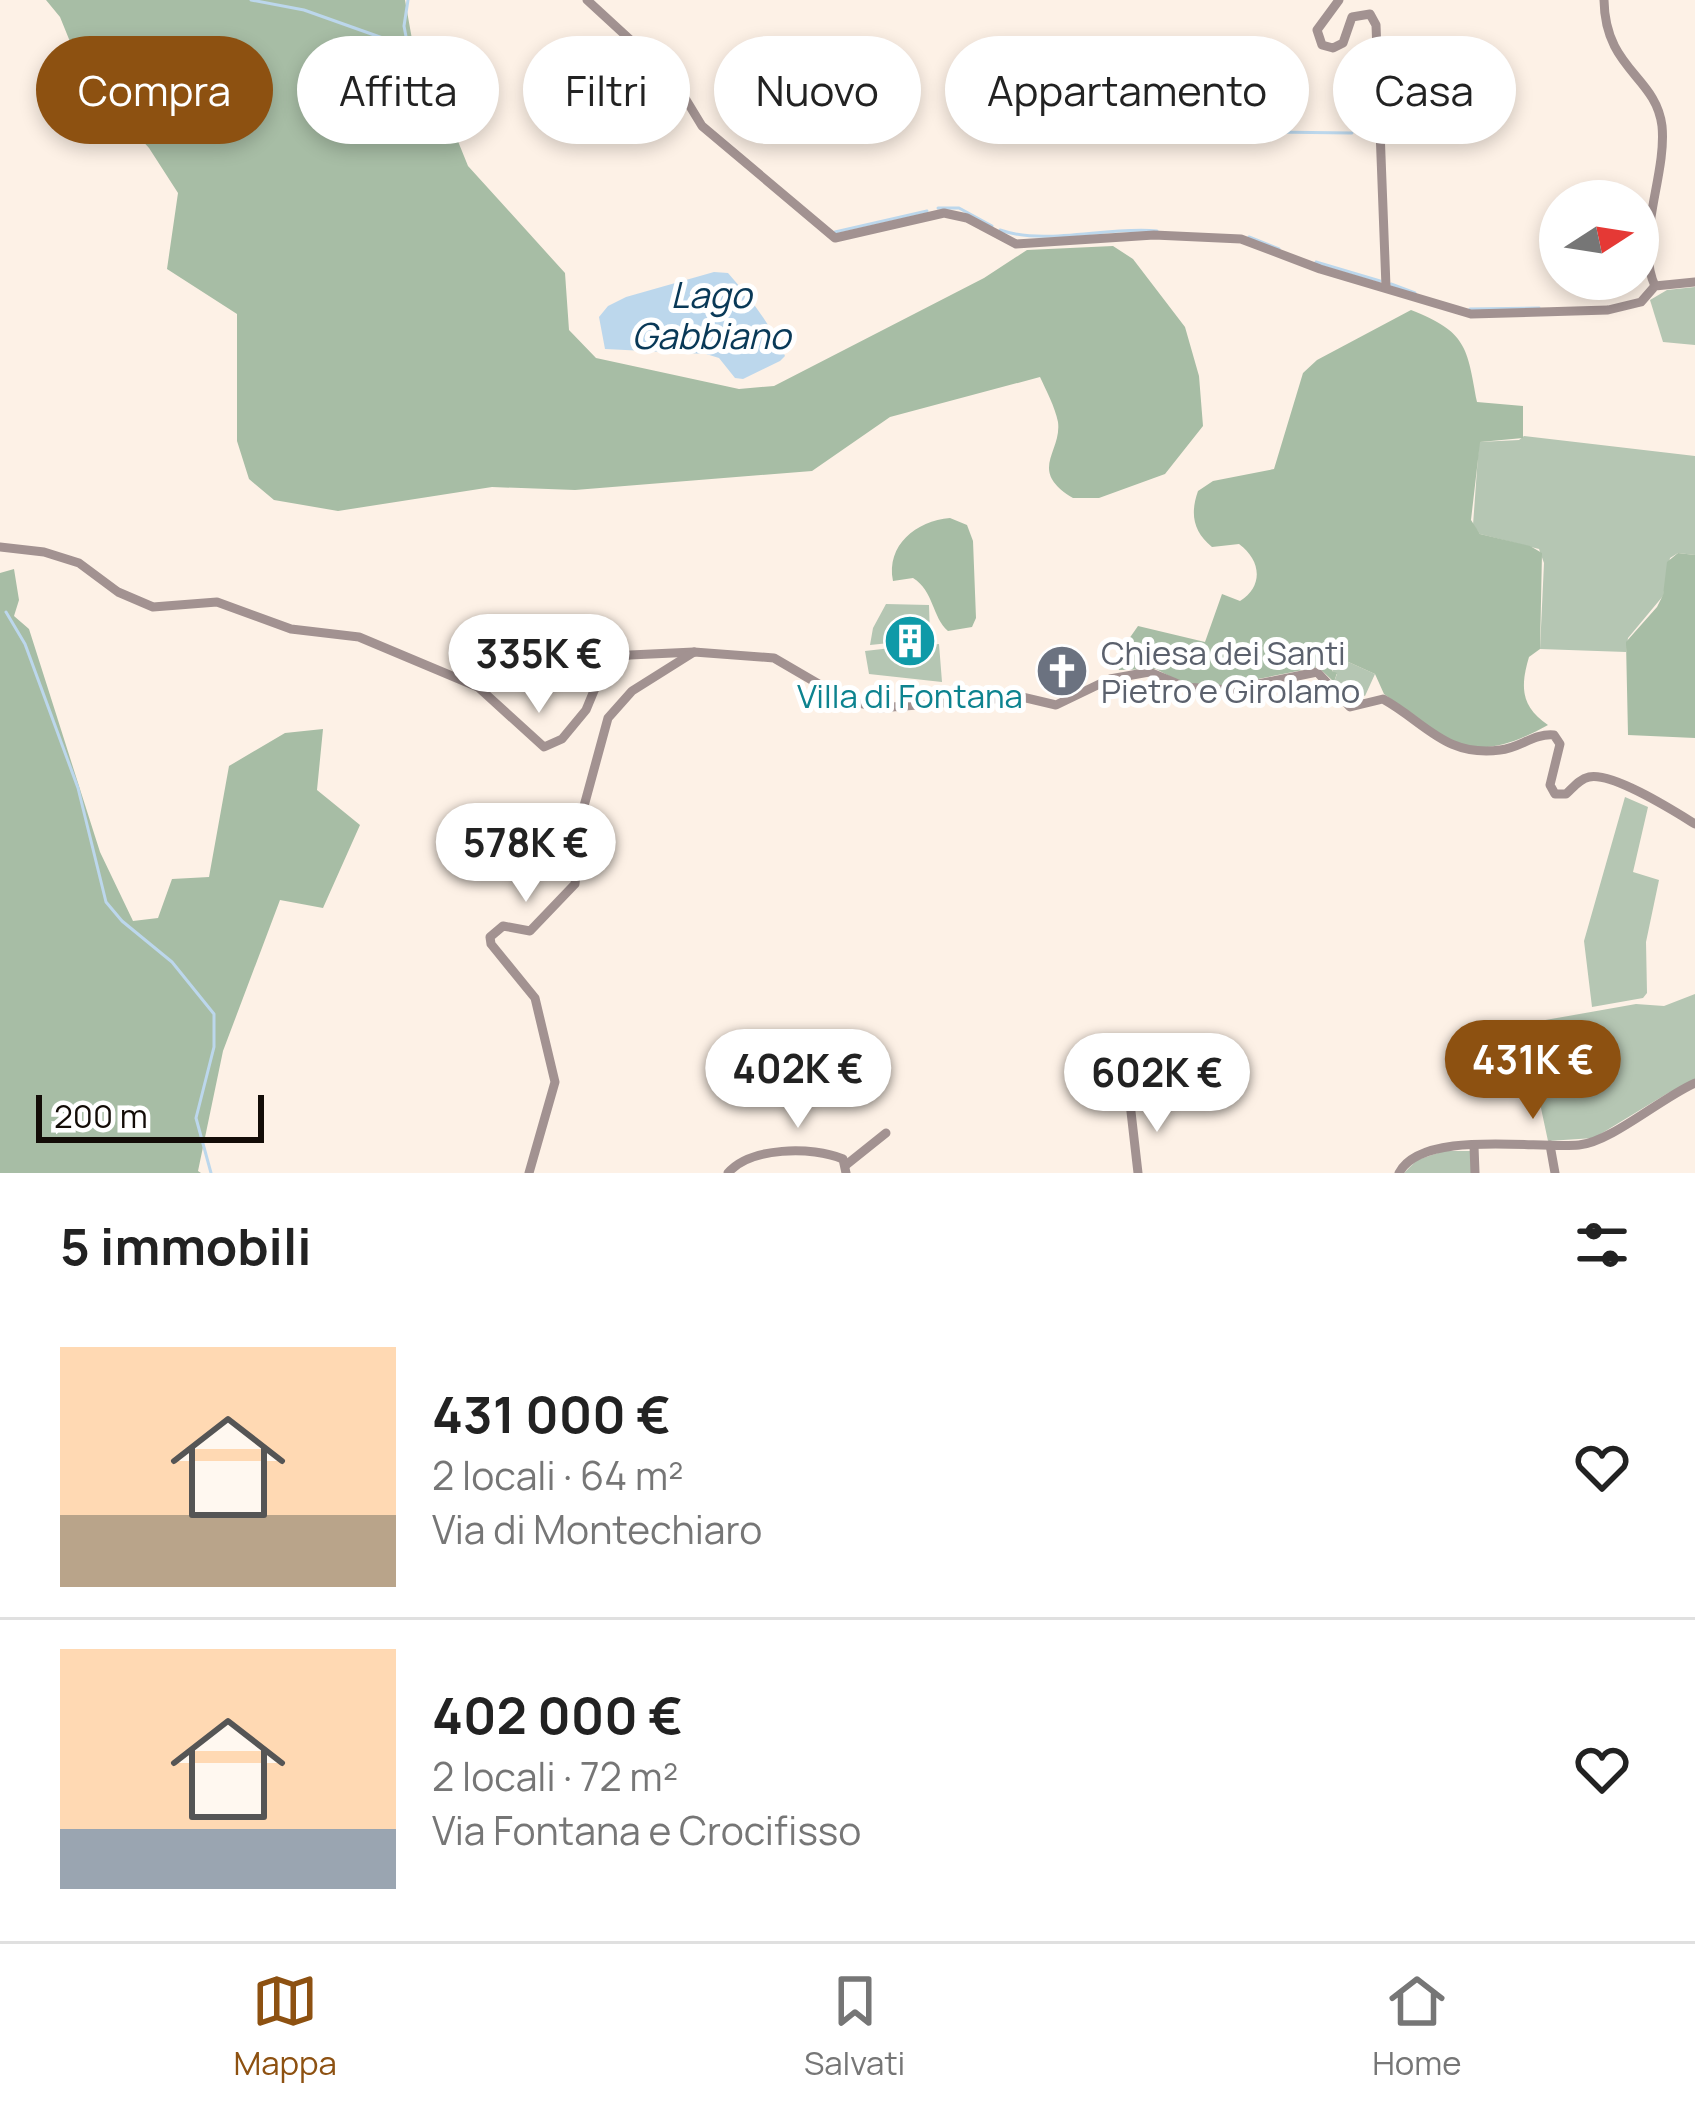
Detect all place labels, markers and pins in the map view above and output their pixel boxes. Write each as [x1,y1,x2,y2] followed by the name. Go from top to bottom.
[882,613,938,669] building icon: Villa di Fontana
[441,614,637,716] pin: 335K €
[1101,630,1360,713] place label: Chiesa dei Santi Pietro e Girolamo
[1034,643,1090,699] church icon: Chiesa dei Santi Pietro e Girolamo
[797,673,1023,718] place label: Villa di Fontana
[428,803,624,905] pin: 578K €
[1435,1020,1631,1122] pin: 431K €
[700,1029,896,1131] pin: 402K €
[1059,1033,1255,1135] pin: 602K €

